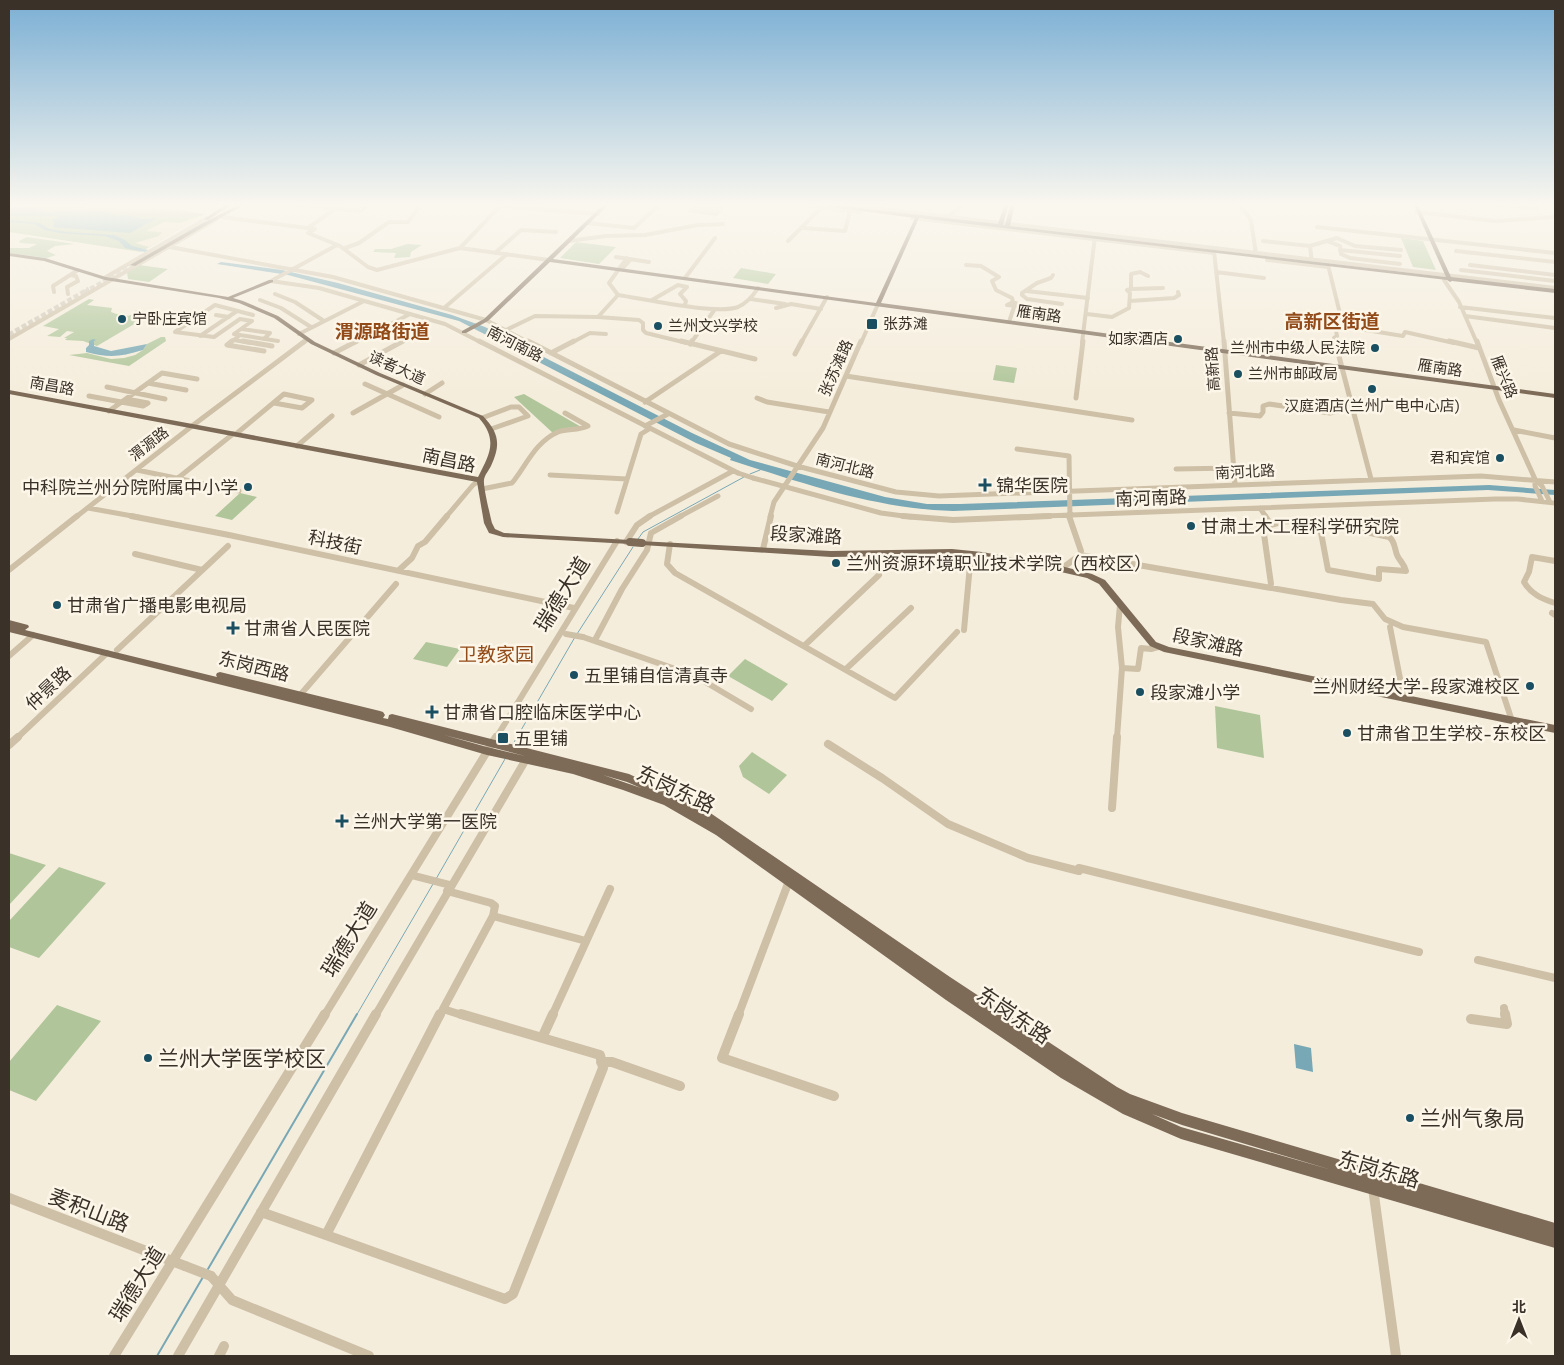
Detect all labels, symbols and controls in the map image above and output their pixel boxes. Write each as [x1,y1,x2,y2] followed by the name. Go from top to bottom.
[1015,302,1063,326] street label: 雁南路
[132,310,207,328] place label: 宁卧庄宾馆
[1284,310,1380,333] district label: 高新区街道
[116,313,128,325] marker: 宁卧庄宾馆
[883,315,928,333] place label: 张苏滩
[668,317,758,335] place label: 兰州文兴学校
[865,317,879,331] marker: 张苏滩
[334,320,430,343] district label: 渭源路街道
[652,320,664,332] marker: 兰州文兴学校
[484,322,546,366] street label: 南河南路
[1108,330,1168,348] place label: 如家酒店
[1172,333,1184,345] marker: 如家酒店
[816,337,856,399] street label: 张苏滩路
[1230,339,1365,357] place label: 兰州市中级人民法院
[1369,342,1381,354] marker: 兰州市中级人民法院
[1202,346,1224,392] street label: 高新路
[366,348,428,388] street label: 读者大道
[1487,353,1521,401] street label: 雁兴路
[1416,356,1464,380] street label: 雁南路
[1248,365,1338,383] place label: 兰州市邮政局
[1232,368,1244,380] marker: 兰州市邮政局
[28,373,76,399] street label: 南昌路
[1366,383,1378,395] marker: 汉庭酒店(兰州广电中心店)
[1284,397,1460,415] place label: 汉庭酒店(兰州广电中心店)
[126,423,172,465] street label: 渭源路
[420,444,478,476] street label: 南昌路
[1430,449,1490,467] place label: 君和宾馆
[814,450,876,482] street label: 南河北路
[1494,452,1506,464] marker: 君和宾馆
[1215,461,1275,483] street label: 南河北路
[996,475,1068,496] place label: 锦华医院
[22,477,238,498] place label: 中科院兰州分院附属中小学
[978,478,992,492] marker: 锦华医院
[242,481,254,493] marker: 中科院兰州分院附属中小学
[1115,486,1187,510] street label: 南河南路
[1201,516,1399,537] place label: 甘肃土木工程科学研究院
[1185,520,1197,532] marker: 甘肃土木工程科学研究院
[769,523,843,547] street label: 段家滩路
[306,526,364,558] street label: 科技街
[529,552,595,636] street label: 瑞德大道
[846,553,1152,574] place label: 兰州资源环境职业技术学院（西校区）
[830,557,842,569] marker: 兰州资源环境职业技术学院（西校区）
[67,595,247,616] place label: 甘肃省广播电影电视局
[51,599,63,611] marker: 甘肃省广播电影电视局
[244,618,370,639] place label: 甘肃省人民医院
[226,621,240,635] marker: 甘肃省人民医院
[1171,624,1245,660] street label: 段家滩路
[458,643,534,666] district label: 卫教家园
[217,647,291,685] street label: 东岗西路
[21,662,75,714] street label: 仲景路
[584,665,728,686] place label: 五里铺自信清真寺
[568,669,580,681] marker: 五里铺自信清真寺
[1313,676,1520,697] place label: 兰州财经大学-段家滩校区
[1524,680,1536,692] marker: 兰州财经大学-段家滩校区
[1150,682,1240,703] place label: 段家滩小学
[1134,686,1146,698] marker: 段家滩小学
[443,702,641,723] place label: 甘肃省口腔临床医学中心
[425,705,439,719] marker: 甘肃省口腔临床医学中心
[1357,723,1546,744] place label: 甘肃省卫生学校-东校区
[1341,727,1353,739] marker: 甘肃省卫生学校-东校区
[514,728,568,749] place label: 五里铺
[496,731,510,745] marker: 五里铺
[633,760,719,818] street label: 东岗东路
[353,811,497,832] place label: 兰州大学第一医院
[335,814,349,828] marker: 兰州大学第一医院
[316,897,382,981] street label: 瑞德大道
[972,981,1056,1049] street label: 东岗东路
[158,1046,326,1071] place label: 兰州大学医学校区
[142,1052,154,1064] marker: 兰州大学医学校区
[1420,1106,1525,1131] place label: 兰州气象局
[1404,1112,1416,1124] marker: 兰州气象局
[1335,1145,1423,1193] street label: 东岗东路
[45,1183,133,1237] street label: 麦积山路
[104,1242,170,1326] street label: 瑞德大道
[1494,1295,1544,1345] north arrow
[1512,1299,1526,1315] text: 北

